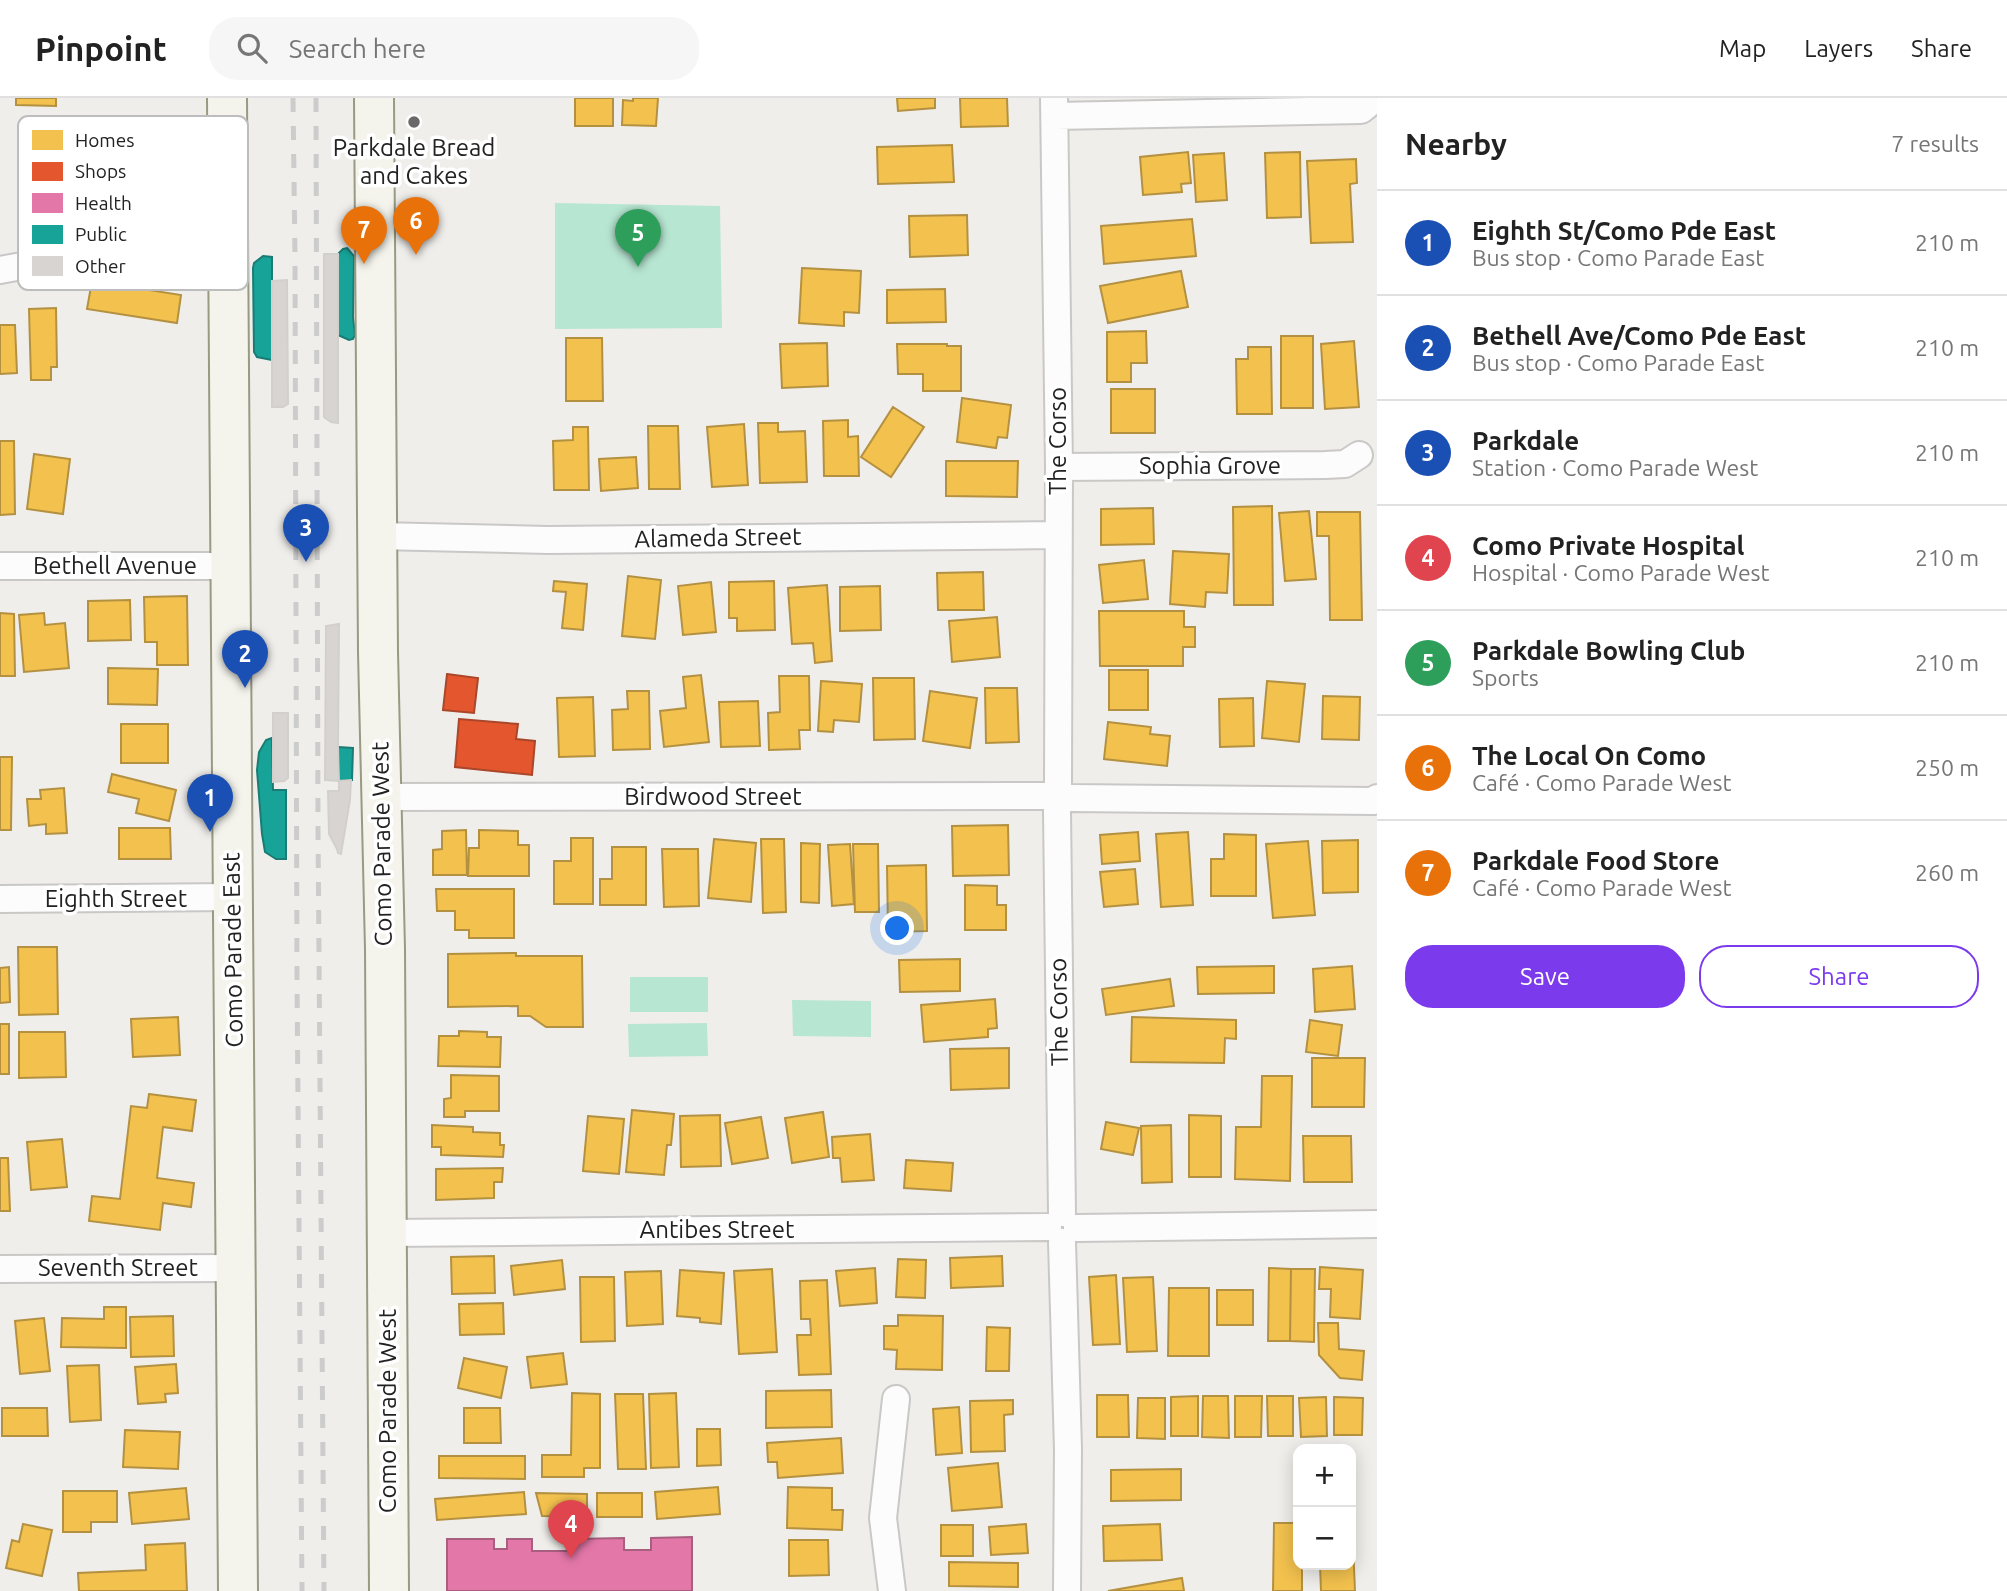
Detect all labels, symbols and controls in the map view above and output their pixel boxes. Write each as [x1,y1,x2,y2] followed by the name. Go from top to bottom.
[209,17,699,80] search box
[233,29,271,67] icon: search
[35,30,167,67] text: Pinpoint
[289,34,426,63] text: Search here
[1719,35,1766,62] text: Map
[1804,35,1873,62] text: Layers
[1911,35,1972,62] text: Share
[406,114,422,130] marker: Parkdale Bread and Cakes
[18,116,248,290] legend
[1405,127,1507,161] text: Nearby
[75,129,135,151] text: Homes
[1891,131,1979,156] text: 7 results
[333,134,495,189] place label: Parkdale Bread and Cakes
[75,160,126,182] text: Shops
[75,192,132,214] text: Health
[393,197,439,255] pin: 6
[341,206,387,264] pin: 7
[615,209,661,267] pin: 5
[1472,216,1776,245] text: Eighth St/Como Pde East
[75,223,127,245] text: Public
[1422,230,1434,255] text: 1
[1915,230,1979,255] text: 210 m
[1472,245,1764,270] text: Bus stop · Como Parade East
[75,255,126,277] text: Other
[1472,321,1806,350] text: Bethell Ave/Como Pde East
[1422,335,1434,360] text: 2
[1915,335,1979,360] text: 210 m
[1472,350,1764,375] text: Bus stop · Como Parade East
[1044,387,1071,495] street label: The Corso
[1472,426,1579,455] text: Parkdale
[1422,440,1434,465] text: 3
[1915,440,1979,465] text: 210 m
[1139,452,1281,479] street label: Sophia Grove
[1472,455,1758,480] text: Station · Como Parade West
[283,504,329,562] pin: 3
[634,523,802,552] street label: Alameda Street
[1472,531,1744,560] text: Como Private Hospital
[1422,545,1434,570] text: 4
[1915,545,1979,570] text: 210 m
[33,552,197,579] street label: Bethell Avenue
[1472,560,1770,585] text: Hospital · Como Parade West
[222,630,268,688] pin: 2
[1472,636,1745,665] text: Parkdale Bowling Club
[1422,650,1434,675] text: 5
[1915,650,1979,675] text: 210 m
[1472,665,1539,690] text: Sports
[366,741,397,947] street label: Como Parade West
[1472,741,1706,770] text: The Local On Como
[1422,755,1434,780] text: 6
[1915,755,1979,780] text: 250 m
[1472,770,1732,795] text: Café · Como Parade West
[187,774,233,832] pin: 1
[624,783,802,810] street label: Birdwood Street
[1472,846,1719,875] text: Parkdale Food Store
[217,852,248,1048] street label: Como Parade East
[1422,860,1434,885] text: 7
[1915,860,1979,885] text: 260 m
[1472,875,1732,900] text: Café · Como Parade West
[45,885,188,912] street label: Eighth Street
[880,911,914,945] your location
[1405,945,1685,1008] button: Save
[1699,945,1979,1008] button: Share
[1044,958,1073,1066] street label: The Corso
[640,1216,795,1243] street label: Antibes Street
[38,1254,199,1281] street label: Seventh Street
[374,1308,401,1513] street label: Como Parade West
[1293,1444,1356,1570] map controls
[1293,1444,1356,1507] button: +
[548,1500,594,1558] pin: 4
[1293,1507,1356,1570] button: −

